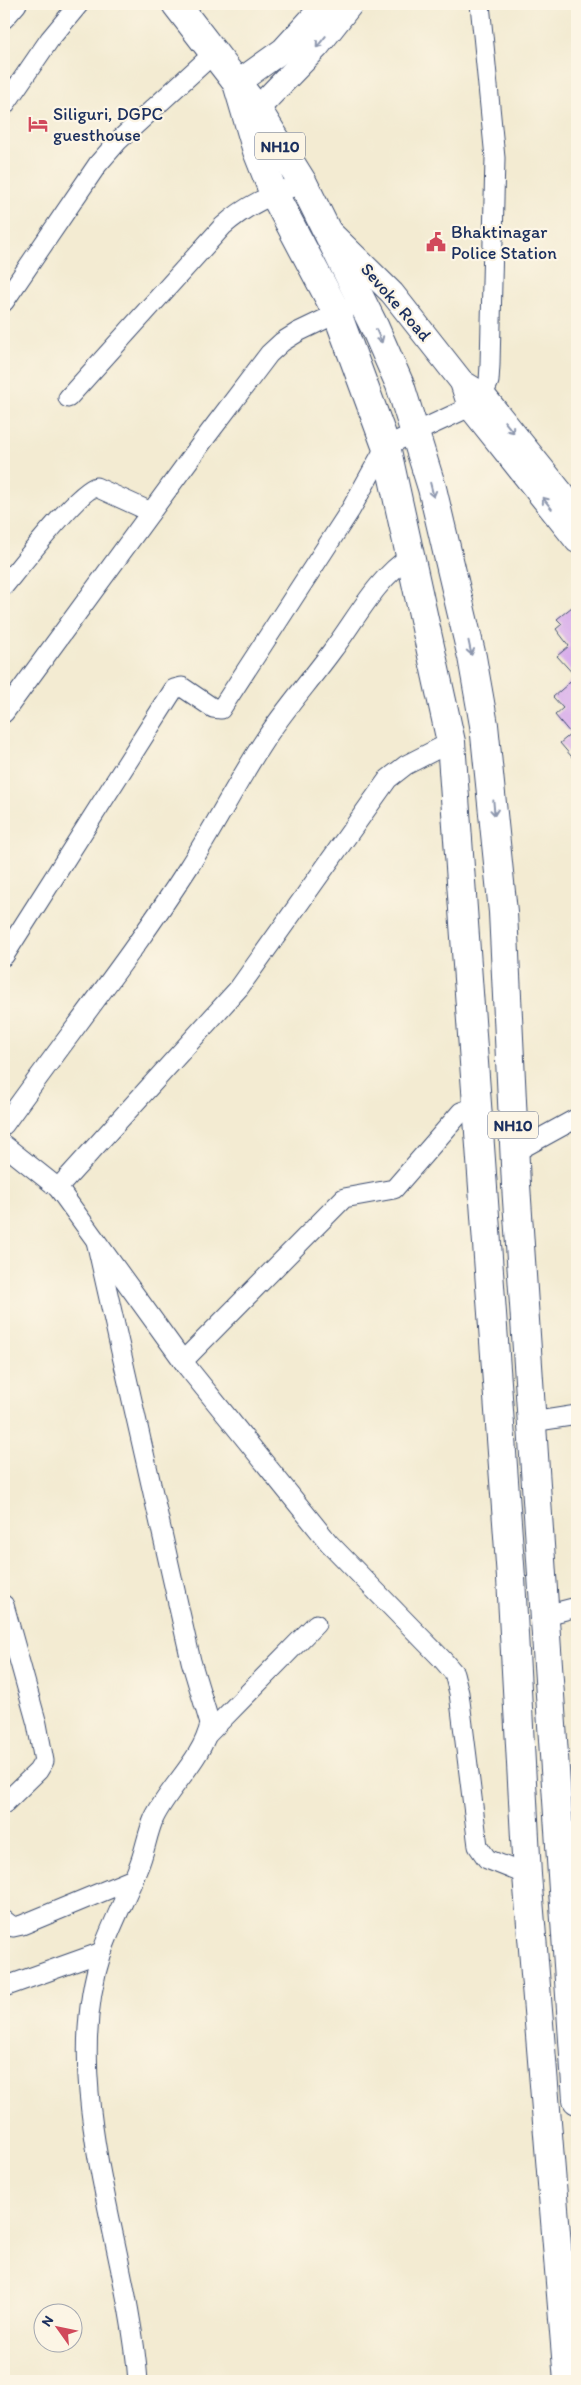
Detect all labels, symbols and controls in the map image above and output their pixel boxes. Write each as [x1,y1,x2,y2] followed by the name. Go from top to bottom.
[316,35,327,48] one-way arrow
[53,103,163,146] place label: Siliguri, DGPC guesthouse
[27,113,49,135] hotel icon: Siliguri, DGPC guesthouse
[255,132,305,160] road number: NH10
[451,221,557,264] place label: Bhaktinagar Police Station
[425,231,447,253] public building icon: Bhaktinagar Police Station
[356,258,436,346] street label: Sevoke Road
[374,328,384,343] one-way arrow
[503,420,514,433] one-way arrow
[428,481,437,497] one-way arrow
[541,497,552,510] one-way arrow
[466,639,475,655] one-way arrow
[489,800,499,816] one-way arrow
[488,1112,538,1138] road number: NH10
[32,2302,82,2352] north arrow
[38,2313,57,2330] text: N

